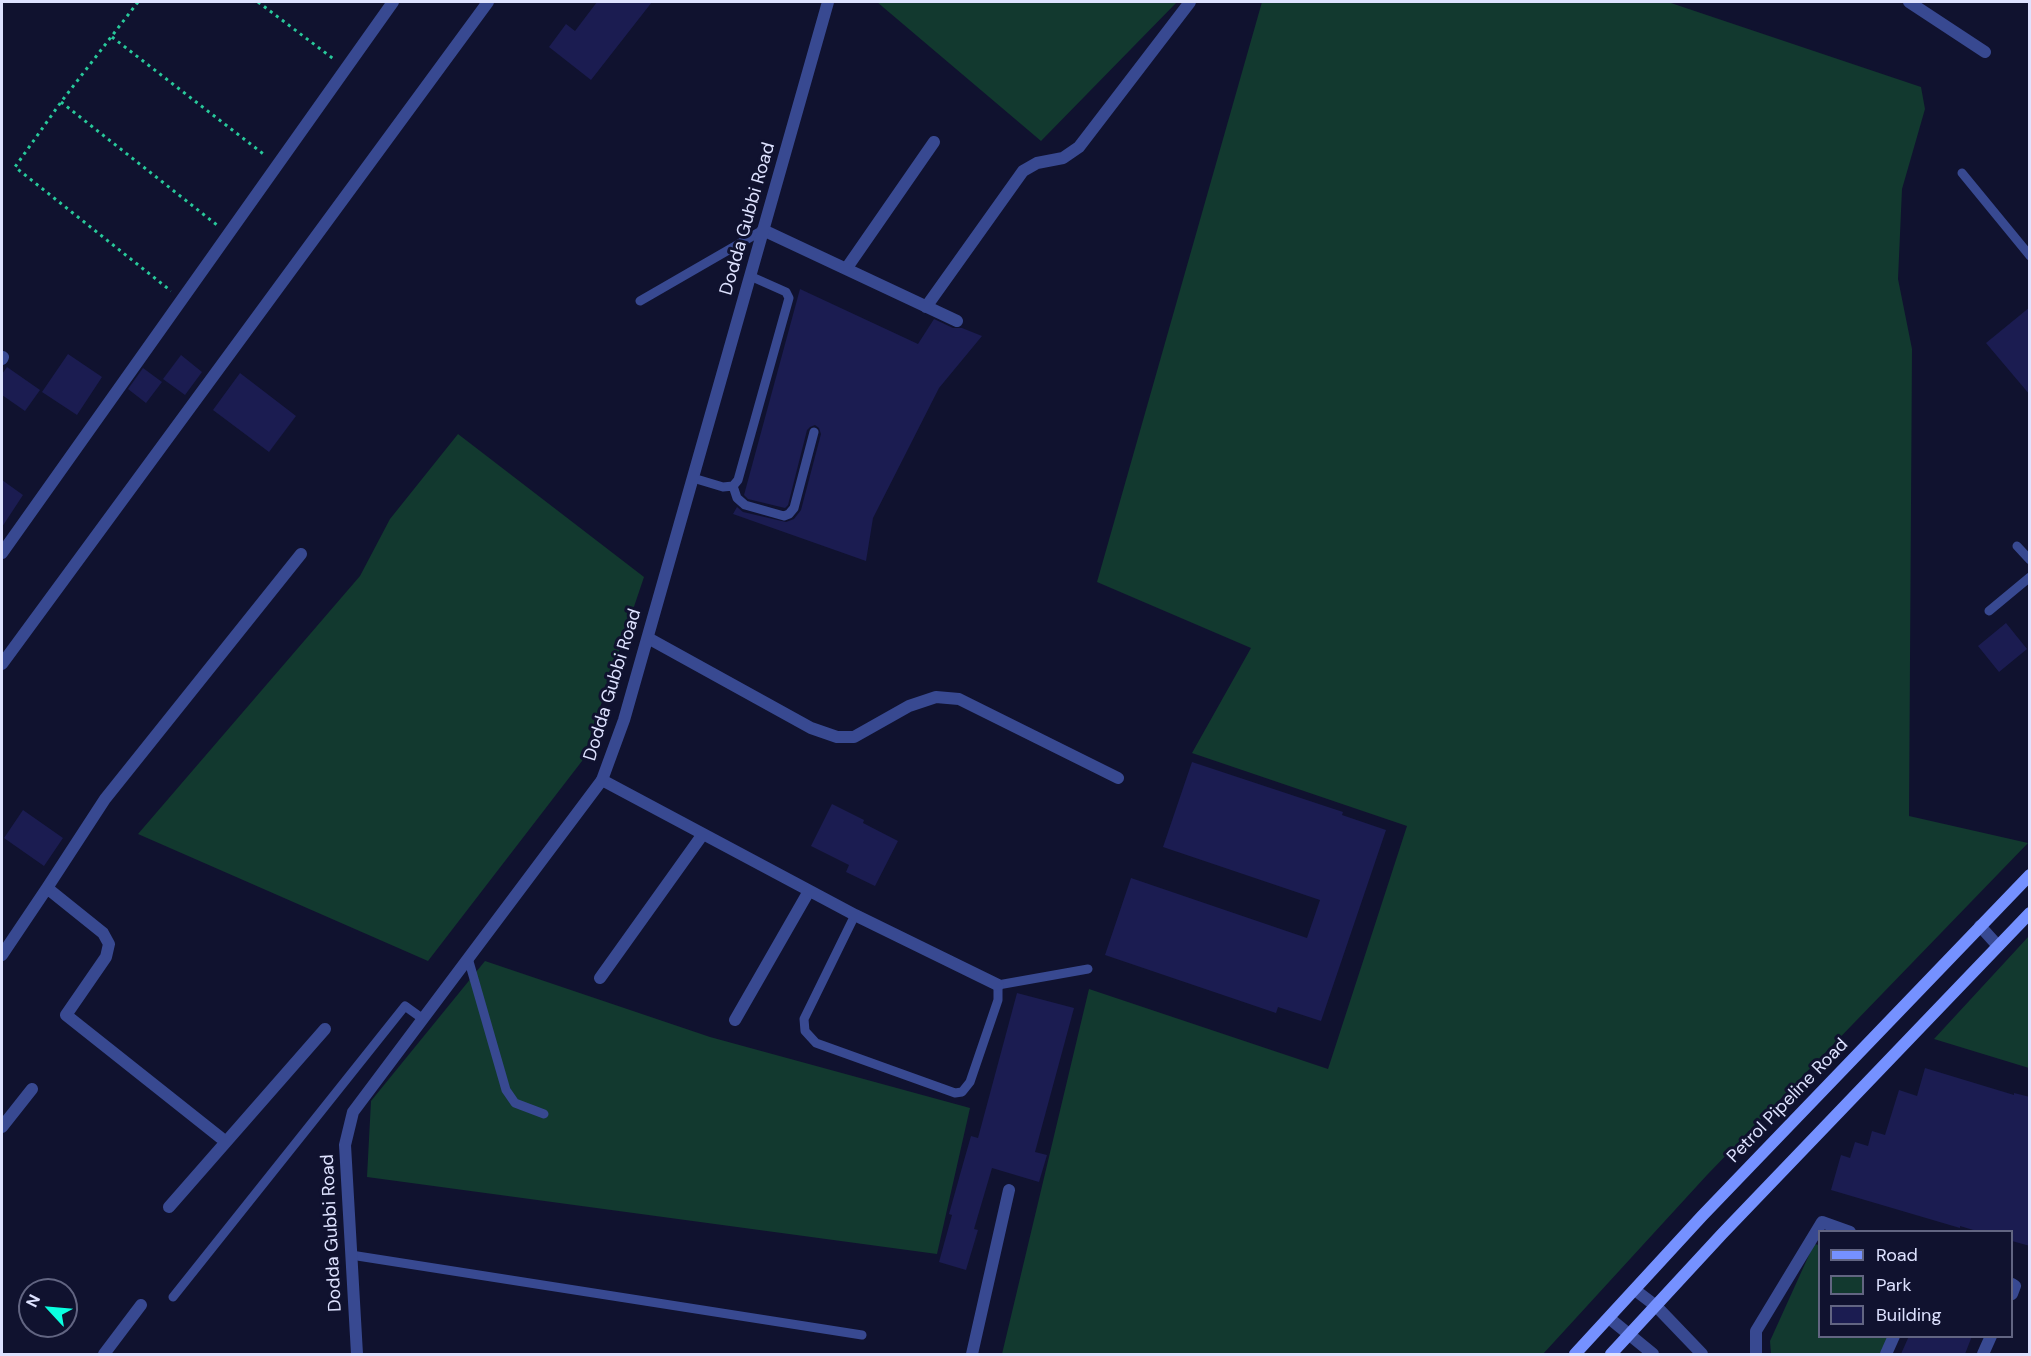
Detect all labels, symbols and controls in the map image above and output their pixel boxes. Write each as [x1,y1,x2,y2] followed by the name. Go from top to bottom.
[716,140,780,298] street label: Dodda Gubbi Road
[580,606,646,764] street label: Dodda Gubbi Road
[1723,1034,1853,1168] street label: Petrol Pipeline Road
[317,1154,347,1312] street label: Dodda Gubbi Road
[1818,1230,2013,1338] legend
[1876,1243,1918,1267] text: Road
[1876,1273,1912,1297] text: Park
[18,1278,78,1338] north arrow
[21,1291,45,1311] text: N
[1876,1303,1941,1327] text: Building

